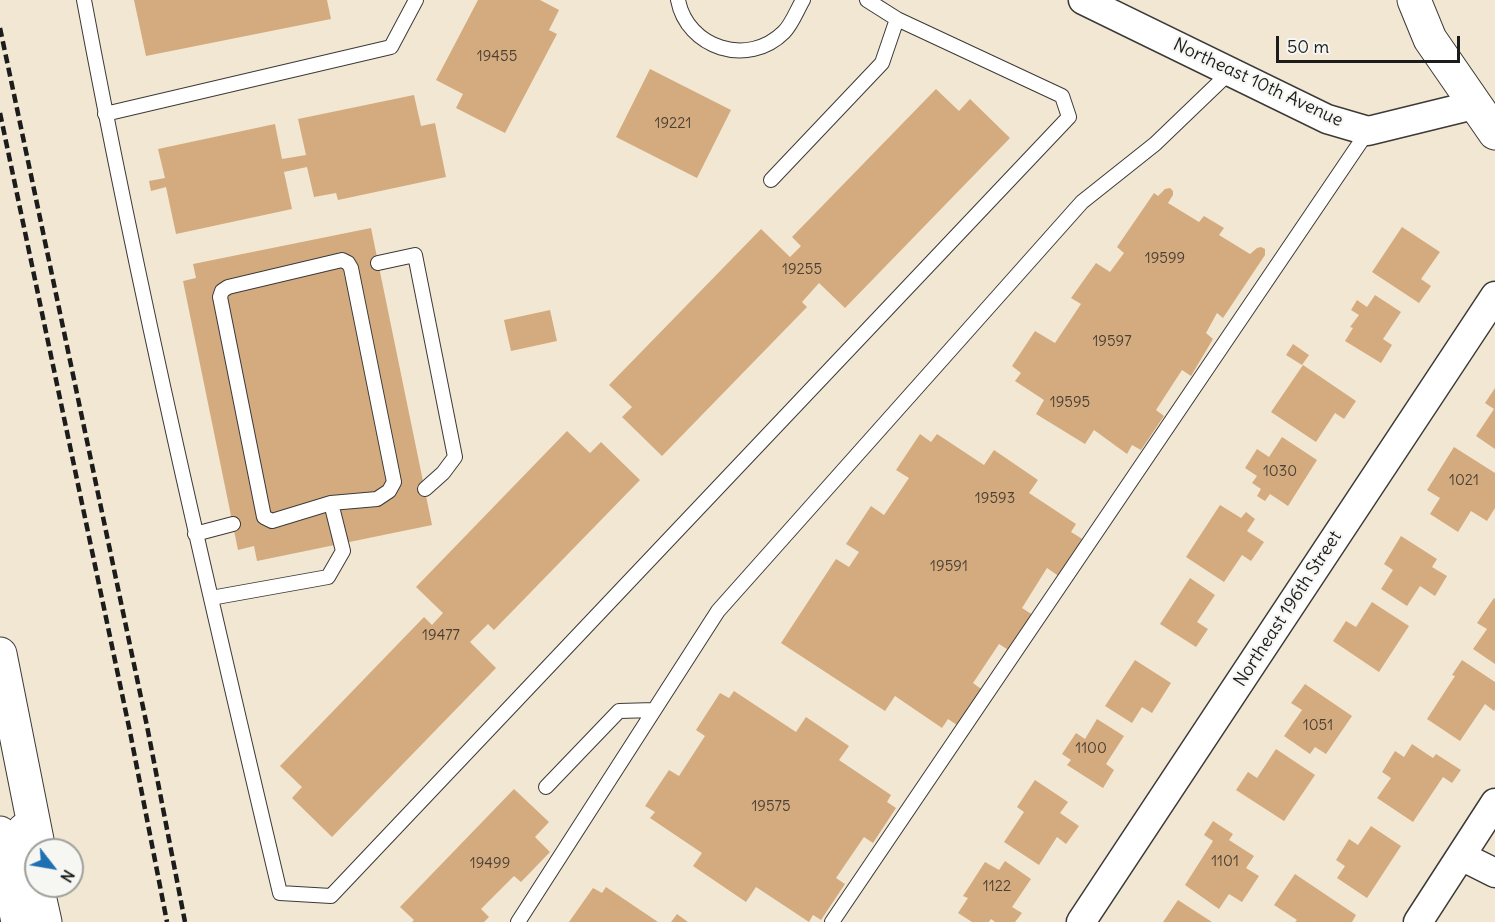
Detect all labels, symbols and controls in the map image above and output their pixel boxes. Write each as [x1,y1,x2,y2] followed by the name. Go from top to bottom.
[1279,24,1464,62] scale bar
[1170,34,1346,132] street label: Northeast 10th Avenue
[1287,35,1329,58] text: 50 m
[477,48,517,66] house number: 19455
[655,115,691,133] house number: 19221
[1145,250,1185,268] house number: 19599
[782,261,822,279] house number: 19255
[1092,333,1132,351] house number: 19597
[1050,394,1090,412] house number: 19595
[1263,463,1297,481] house number: 1030
[1449,472,1479,490] house number: 1021
[975,490,1015,508] house number: 19593
[1230,527,1346,691] street label: Northeast 196th Street
[930,558,968,576] house number: 19591
[422,627,460,645] house number: 19477
[1303,717,1333,735] house number: 1051
[1075,740,1107,758] house number: 1100
[751,798,791,816] house number: 19575
[24,838,84,898] north arrow
[1211,853,1239,871] house number: 1101
[470,855,510,873] house number: 19499
[56,866,79,886] text: N
[983,878,1011,896] house number: 1122

